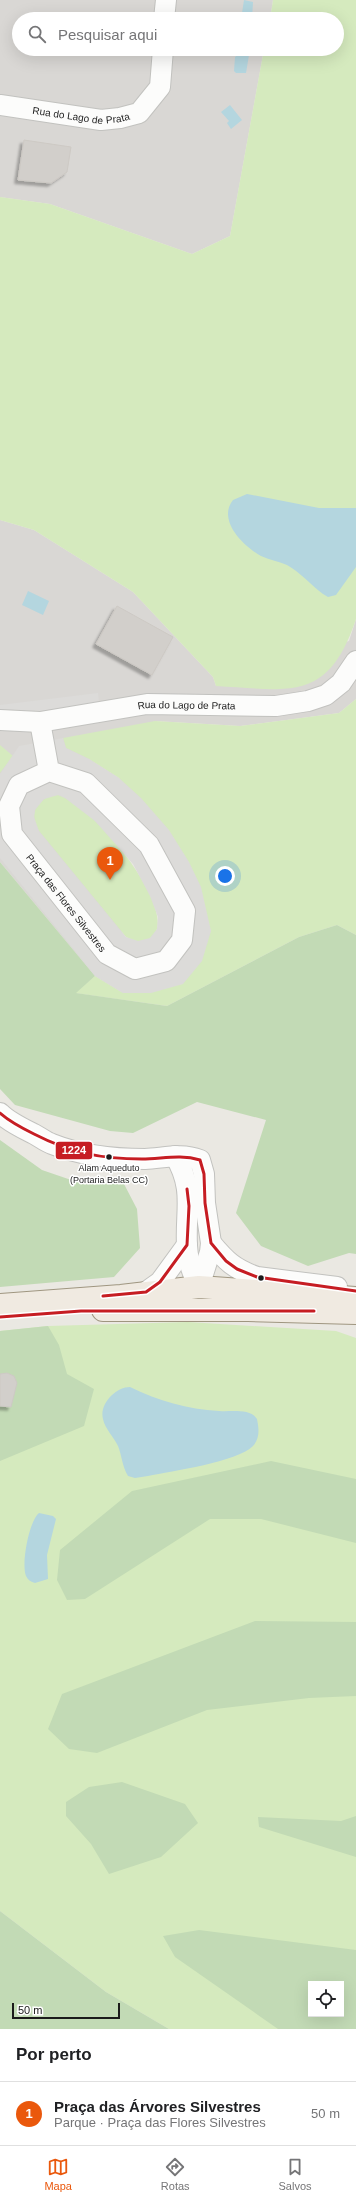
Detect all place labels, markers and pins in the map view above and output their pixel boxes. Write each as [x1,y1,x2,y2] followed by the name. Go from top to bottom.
[97,847,123,880] pin: 1
[104,1152,114,1162] marker: Alam Aqueduto (Portaria Belas CC)
[70,1163,148,1185] place label: Alam Aqueduto (Portaria Belas CC)
[256,1273,266,1283] unlabelled marker

